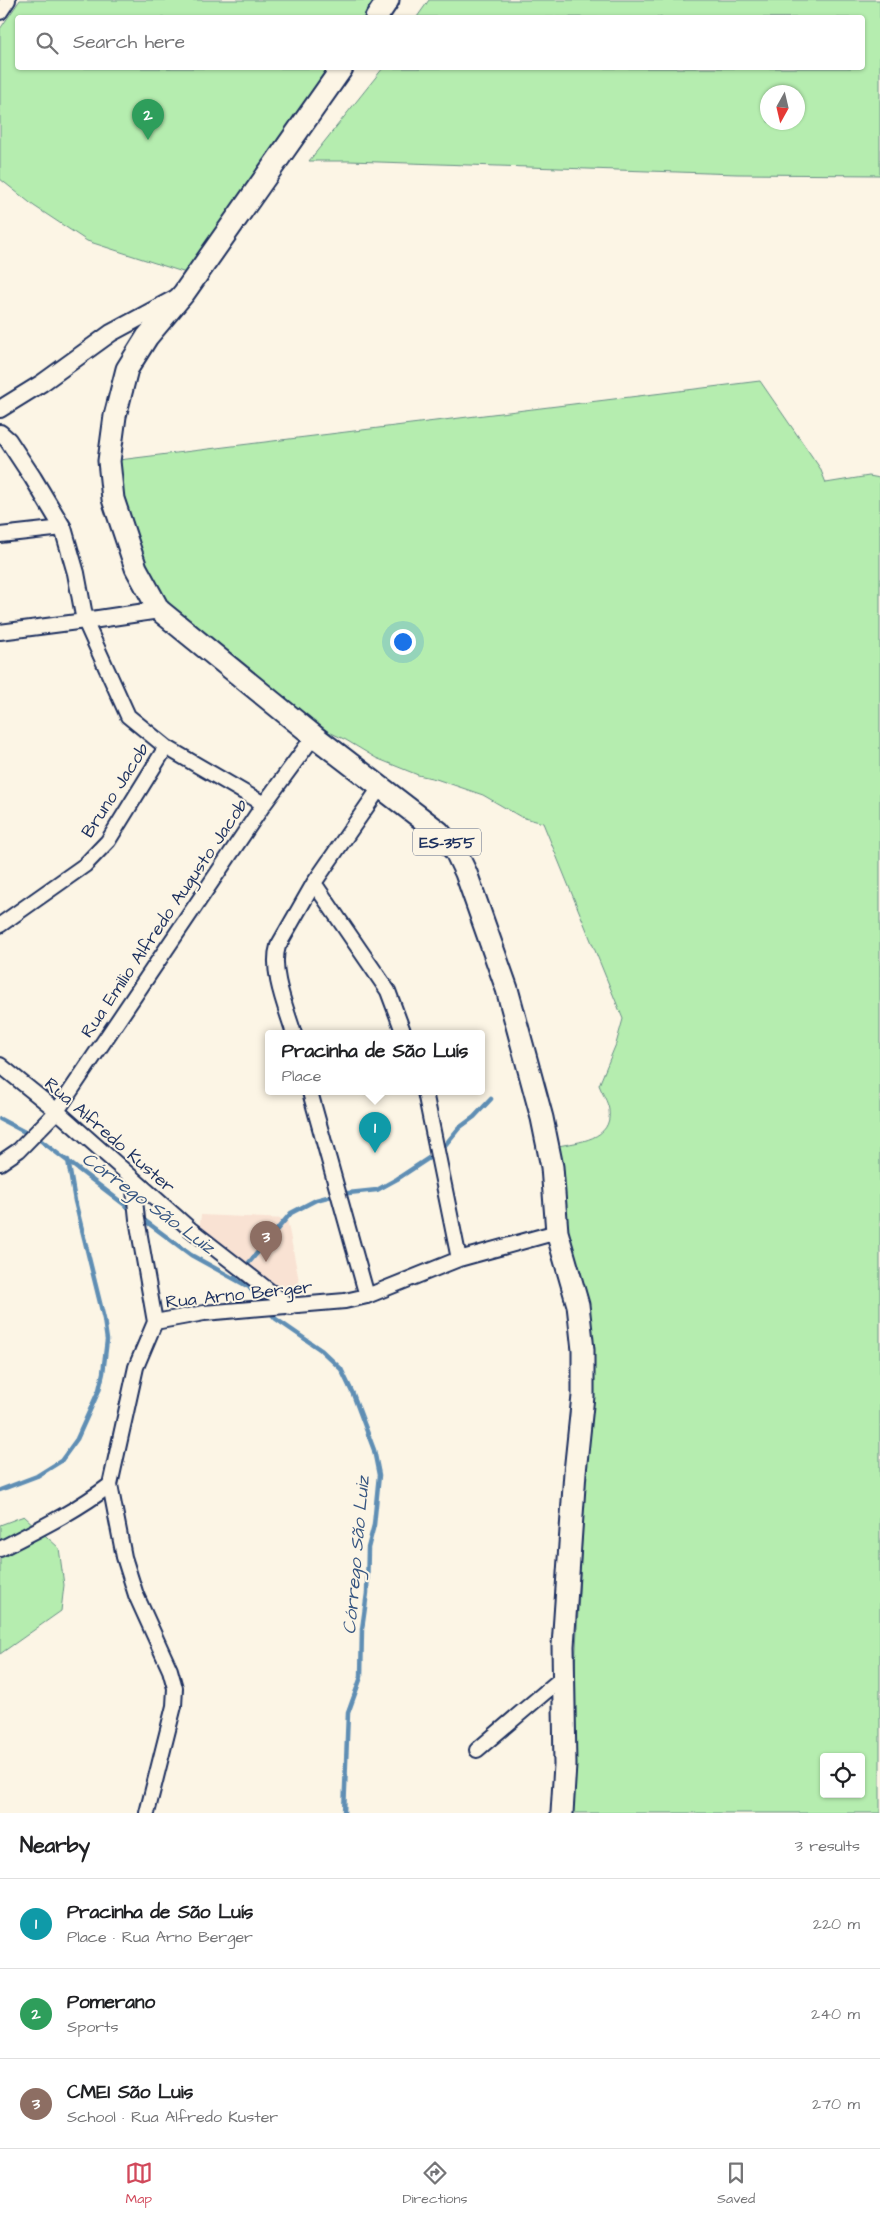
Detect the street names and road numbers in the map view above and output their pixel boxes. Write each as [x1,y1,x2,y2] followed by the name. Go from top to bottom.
[75,738,155,843] street label: Bruno Jacob
[75,794,255,1043] street label: Rua Emilio Alfredo Augusto Jacob
[413,829,481,856] road number: ES-355
[39,1072,180,1199] street label: Rua Alfredo Kuster
[164,1274,314,1316] street label: Rua Arno Berger

